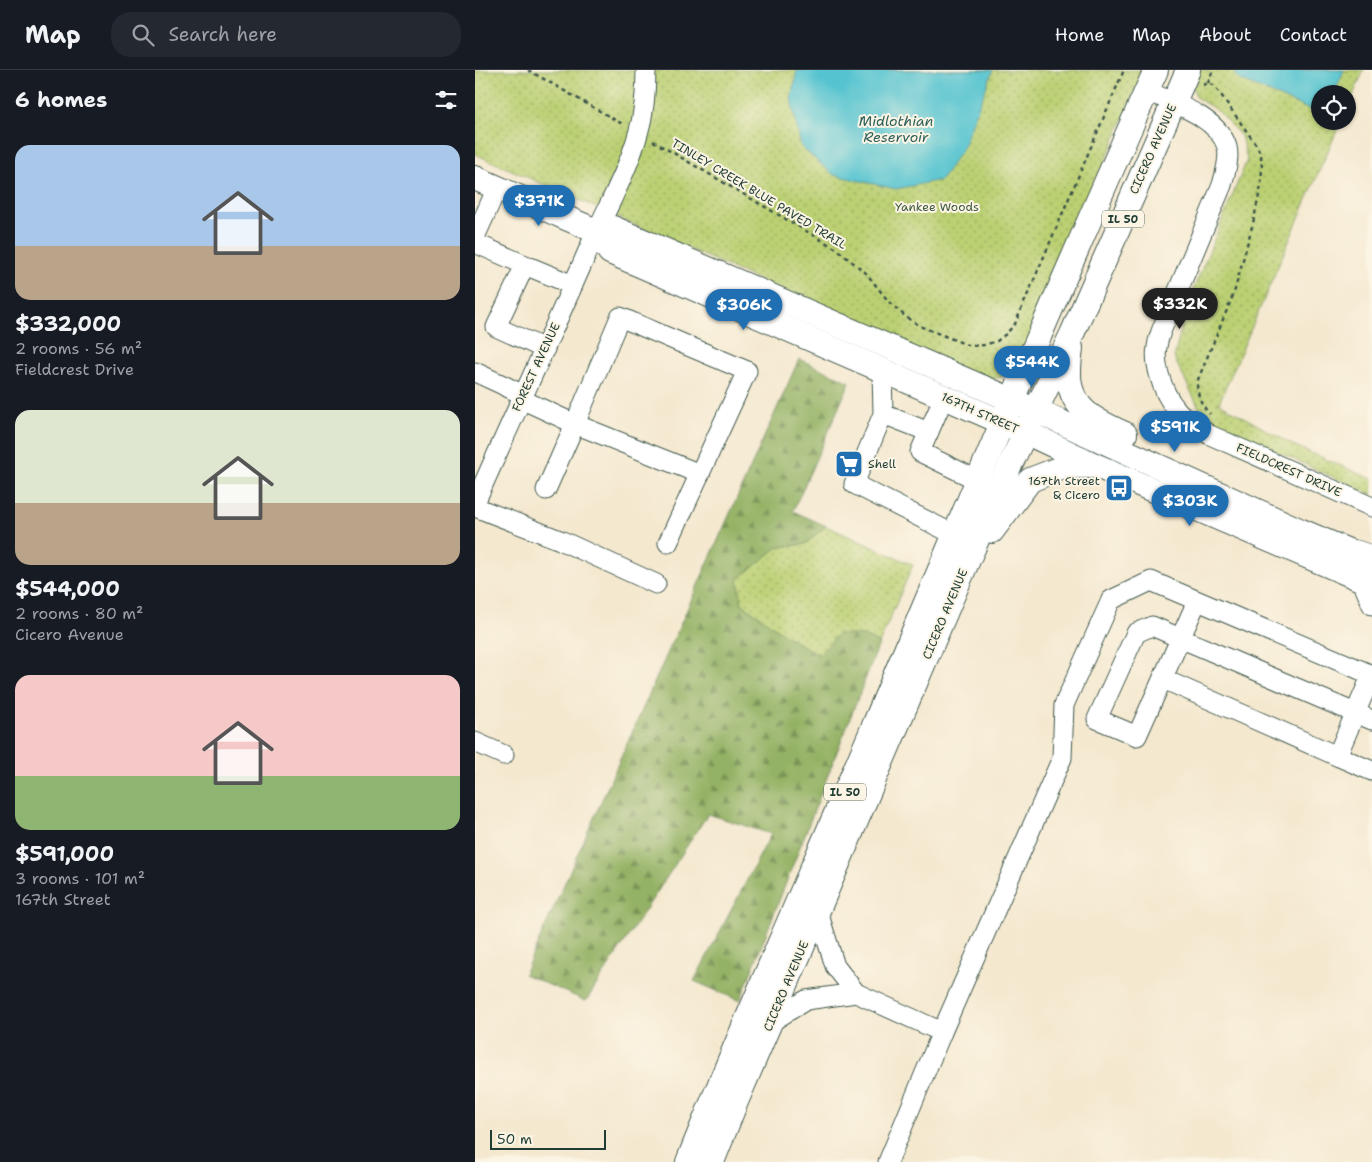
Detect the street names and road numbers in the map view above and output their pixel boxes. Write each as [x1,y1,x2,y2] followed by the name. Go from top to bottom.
[1126,101,1180,197] street label: CICERO AVENUE
[668,135,850,253] street label: TINLEY CREEK BLUE PAVED TRAIL
[1102,210,1144,228] road number: IL 50
[508,320,564,414] street label: FOREST AVENUE
[939,389,1022,437] street label: 167TH STREET
[1234,440,1344,500] street label: FIELDCREST DRIVE
[919,566,971,662] street label: CICERO AVENUE
[824,784,866,800] road number: IL 50
[760,938,812,1034] street label: CICERO AVENUE

